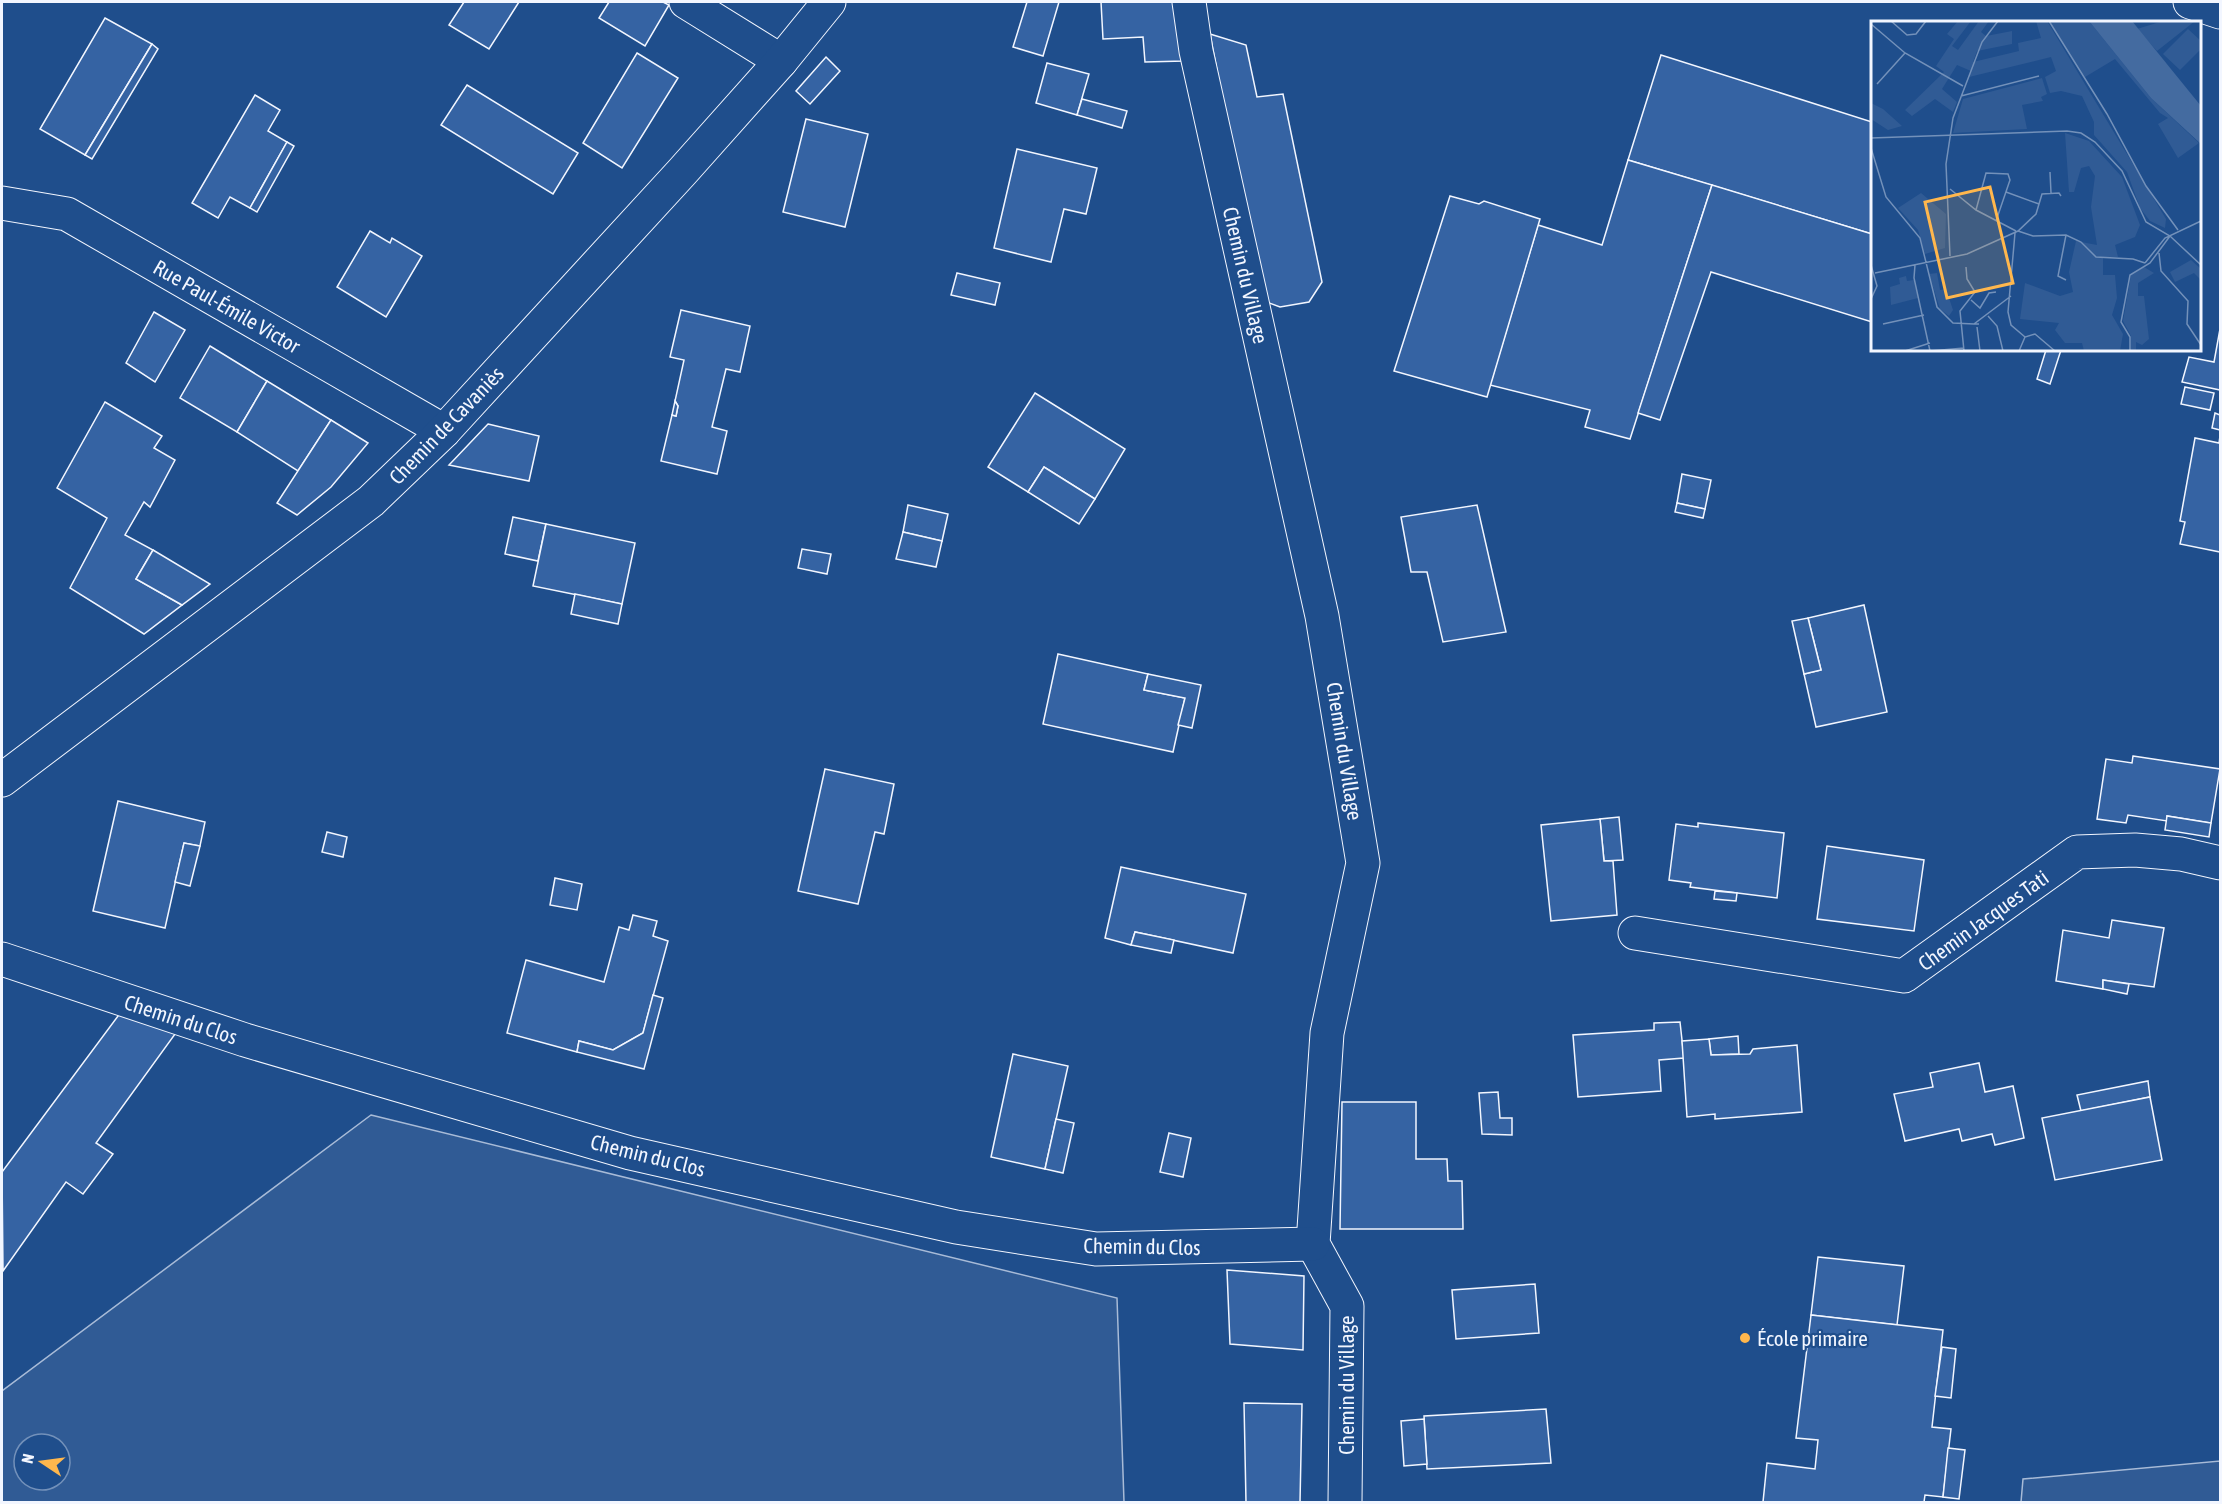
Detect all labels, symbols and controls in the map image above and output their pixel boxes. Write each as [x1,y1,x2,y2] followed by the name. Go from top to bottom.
[1871,21,2201,351] inset map
[1219,204,1273,346] street label: Chemin du Village
[150,254,305,358] street label: Rue Paul-Émile Victor
[384,361,508,489] street label: Chemin de Cavaniès
[1322,680,1368,822] street label: Chemin du Village
[1913,865,2053,975] street label: Chemin Jacques Tati
[122,989,240,1049] street label: Chemin du Clos
[588,1129,708,1181] street label: Chemin du Clos
[1083,1233,1201,1259] street label: Chemin du Clos
[1334,1315,1358,1455] street label: Chemin du Village
[1757,1326,1868,1350] place label: École primaire
[1738,1331,1752,1345] marker: École primaire
[12,1432,72,1492] north arrow
[18,1452,37,1465] text: N

